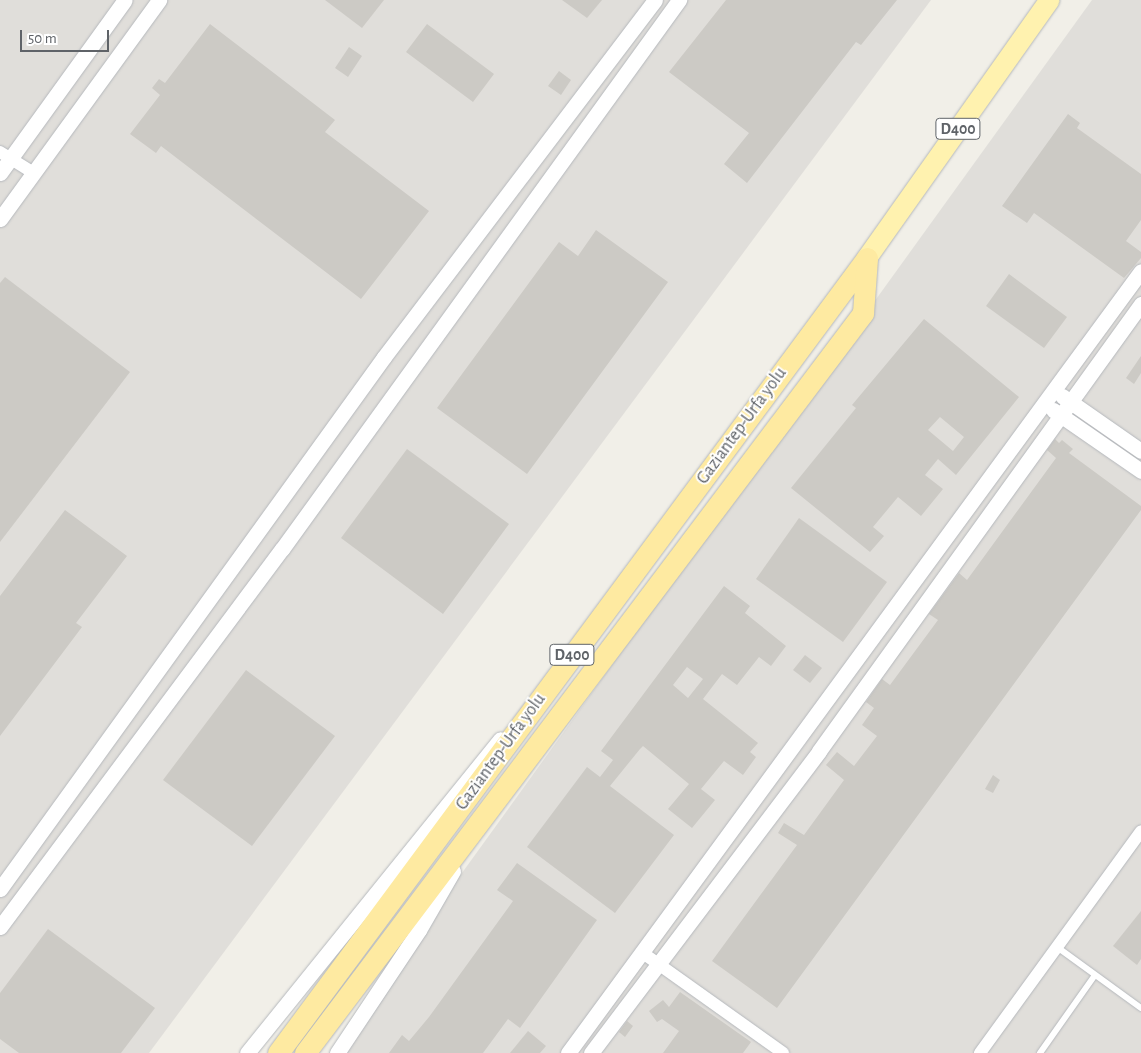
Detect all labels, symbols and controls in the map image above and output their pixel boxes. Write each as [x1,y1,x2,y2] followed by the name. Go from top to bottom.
[22,20,111,52] scale bar
[28,31,57,46] text: 50 m
[934,116,982,142] road number: D400
[692,363,792,489] street label: Gaziantep-Urfa yolu
[548,642,596,668] road number: D400
[451,689,551,815] street label: Gaziantep-Urfa yolu

